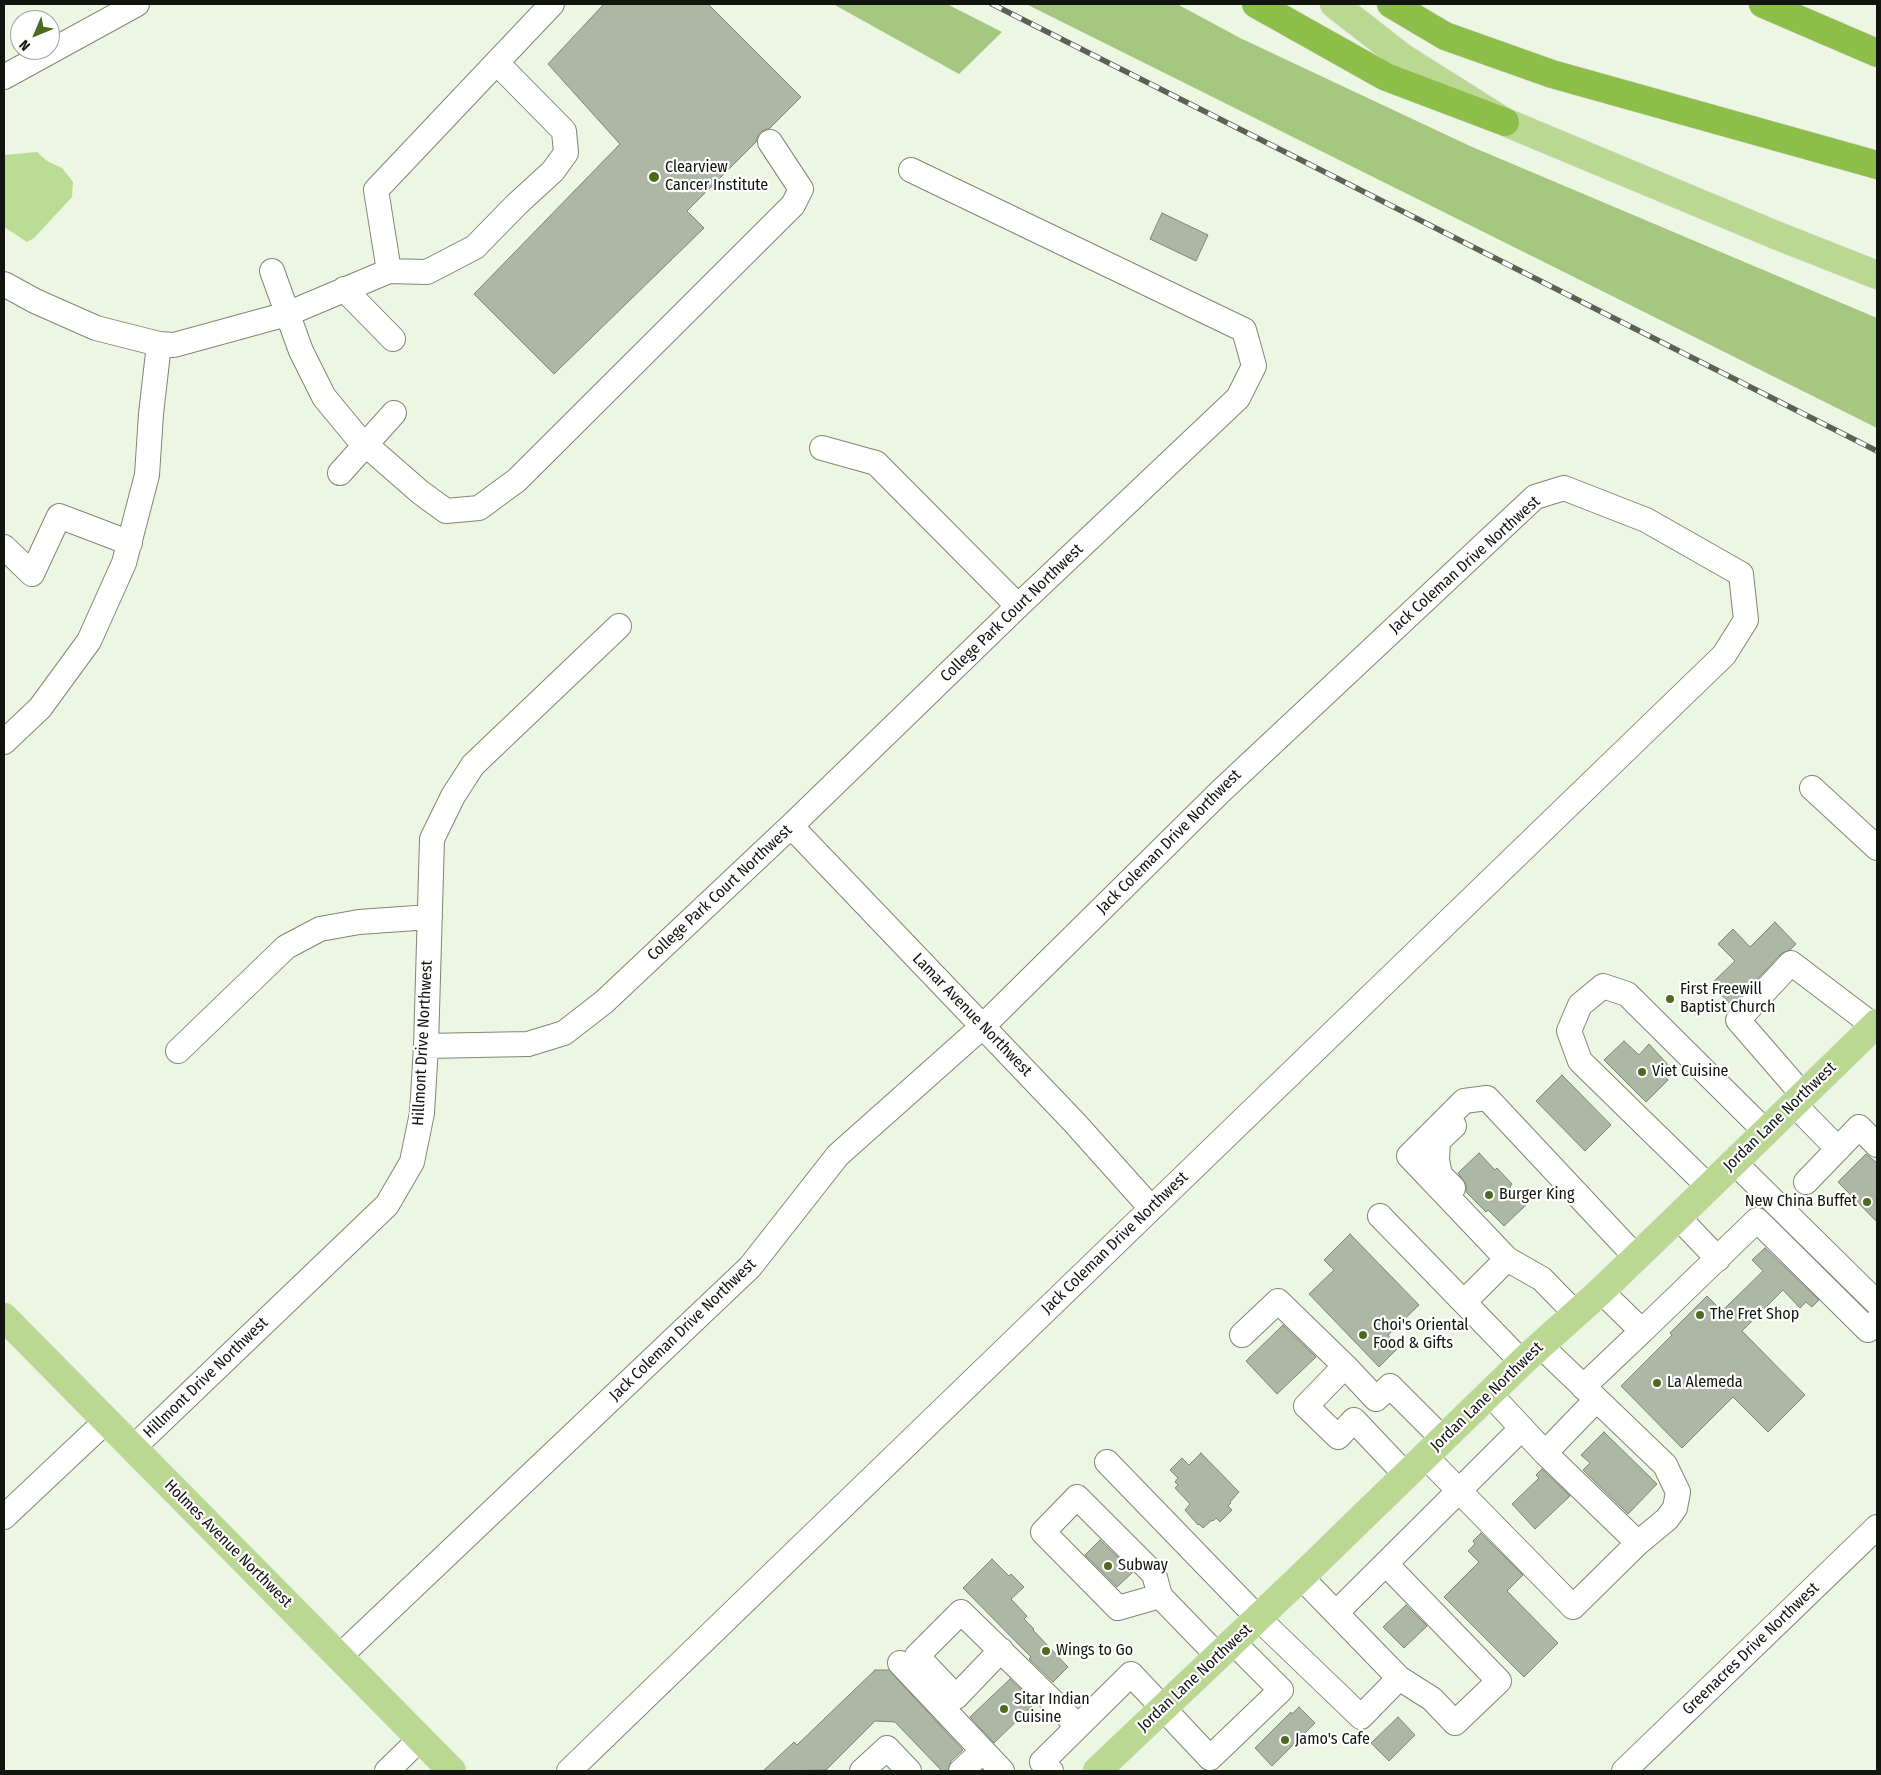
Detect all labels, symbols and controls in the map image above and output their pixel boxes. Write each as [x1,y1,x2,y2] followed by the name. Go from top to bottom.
[10,10,60,60] north arrow
[16,36,34,54] text: N
[665,158,768,196] place label: Clearview Cancer Institute
[647,170,661,184] marker: Clearview Cancer Institute
[1386,492,1544,638] street label: Jack Coleman Drive Northwest
[937,540,1087,686] street label: College Park Court Northwest
[1093,766,1245,918] street label: Jack Coleman Drive Northwest
[644,821,796,965] street label: College Park Court Northwest
[908,949,1036,1081] street label: Lamar Avenue Northwest
[409,960,437,1126] street label: Hillmont Drive Northwest
[1680,980,1775,1018] place label: First Freewill Baptist Church
[1664,993,1676,1005] marker: First Freewill Baptist Church
[1720,1058,1840,1176] street label: Jordan Lane Northwest
[1652,1062,1729,1082] place label: Viet Cuisine
[1636,1066,1648,1078] marker: Viet Cuisine
[1038,1168,1192,1318] street label: Jack Coleman Drive Northwest
[1499,1185,1574,1205] place label: Burger King
[1483,1189,1495,1201] marker: Burger King
[1745,1192,1857,1212] place label: New China Buffet
[1861,1196,1873,1208] marker: New China Buffet
[606,1255,760,1405] street label: Jack Coleman Drive Northwest
[1710,1305,1799,1325] place label: The Fret Shop
[1694,1309,1706,1321] marker: The Fret Shop
[140,1314,272,1442] street label: Hillmont Drive Northwest
[1373,1316,1469,1354] place label: Choi's Oriental Food & Gifts
[1357,1329,1369,1341] marker: Choi's Oriental Food & Gifts
[1427,1338,1547,1456] street label: Jordan Lane Northwest
[1667,1373,1743,1393] place label: La Alemeda
[1651,1377,1663,1389] marker: La Alemeda
[160,1476,296,1612] street label: Holmes Avenue Northwest
[1118,1556,1168,1576] place label: Subway
[1102,1560,1114,1572] marker: Subway
[1679,1579,1823,1719] street label: Greenacres Drive Northwest
[1134,1620,1256,1736] street label: Jordan Lane Northwest
[1056,1641,1133,1661] place label: Wings to Go
[1040,1645,1052,1657] marker: Wings to Go
[1014,1690,1090,1728] place label: Sitar Indian Cuisine
[998,1703,1010,1715] marker: Sitar Indian Cuisine
[1295,1730,1370,1750] place label: Jamo's Cafe
[1279,1734,1291,1746] marker: Jamo's Cafe

